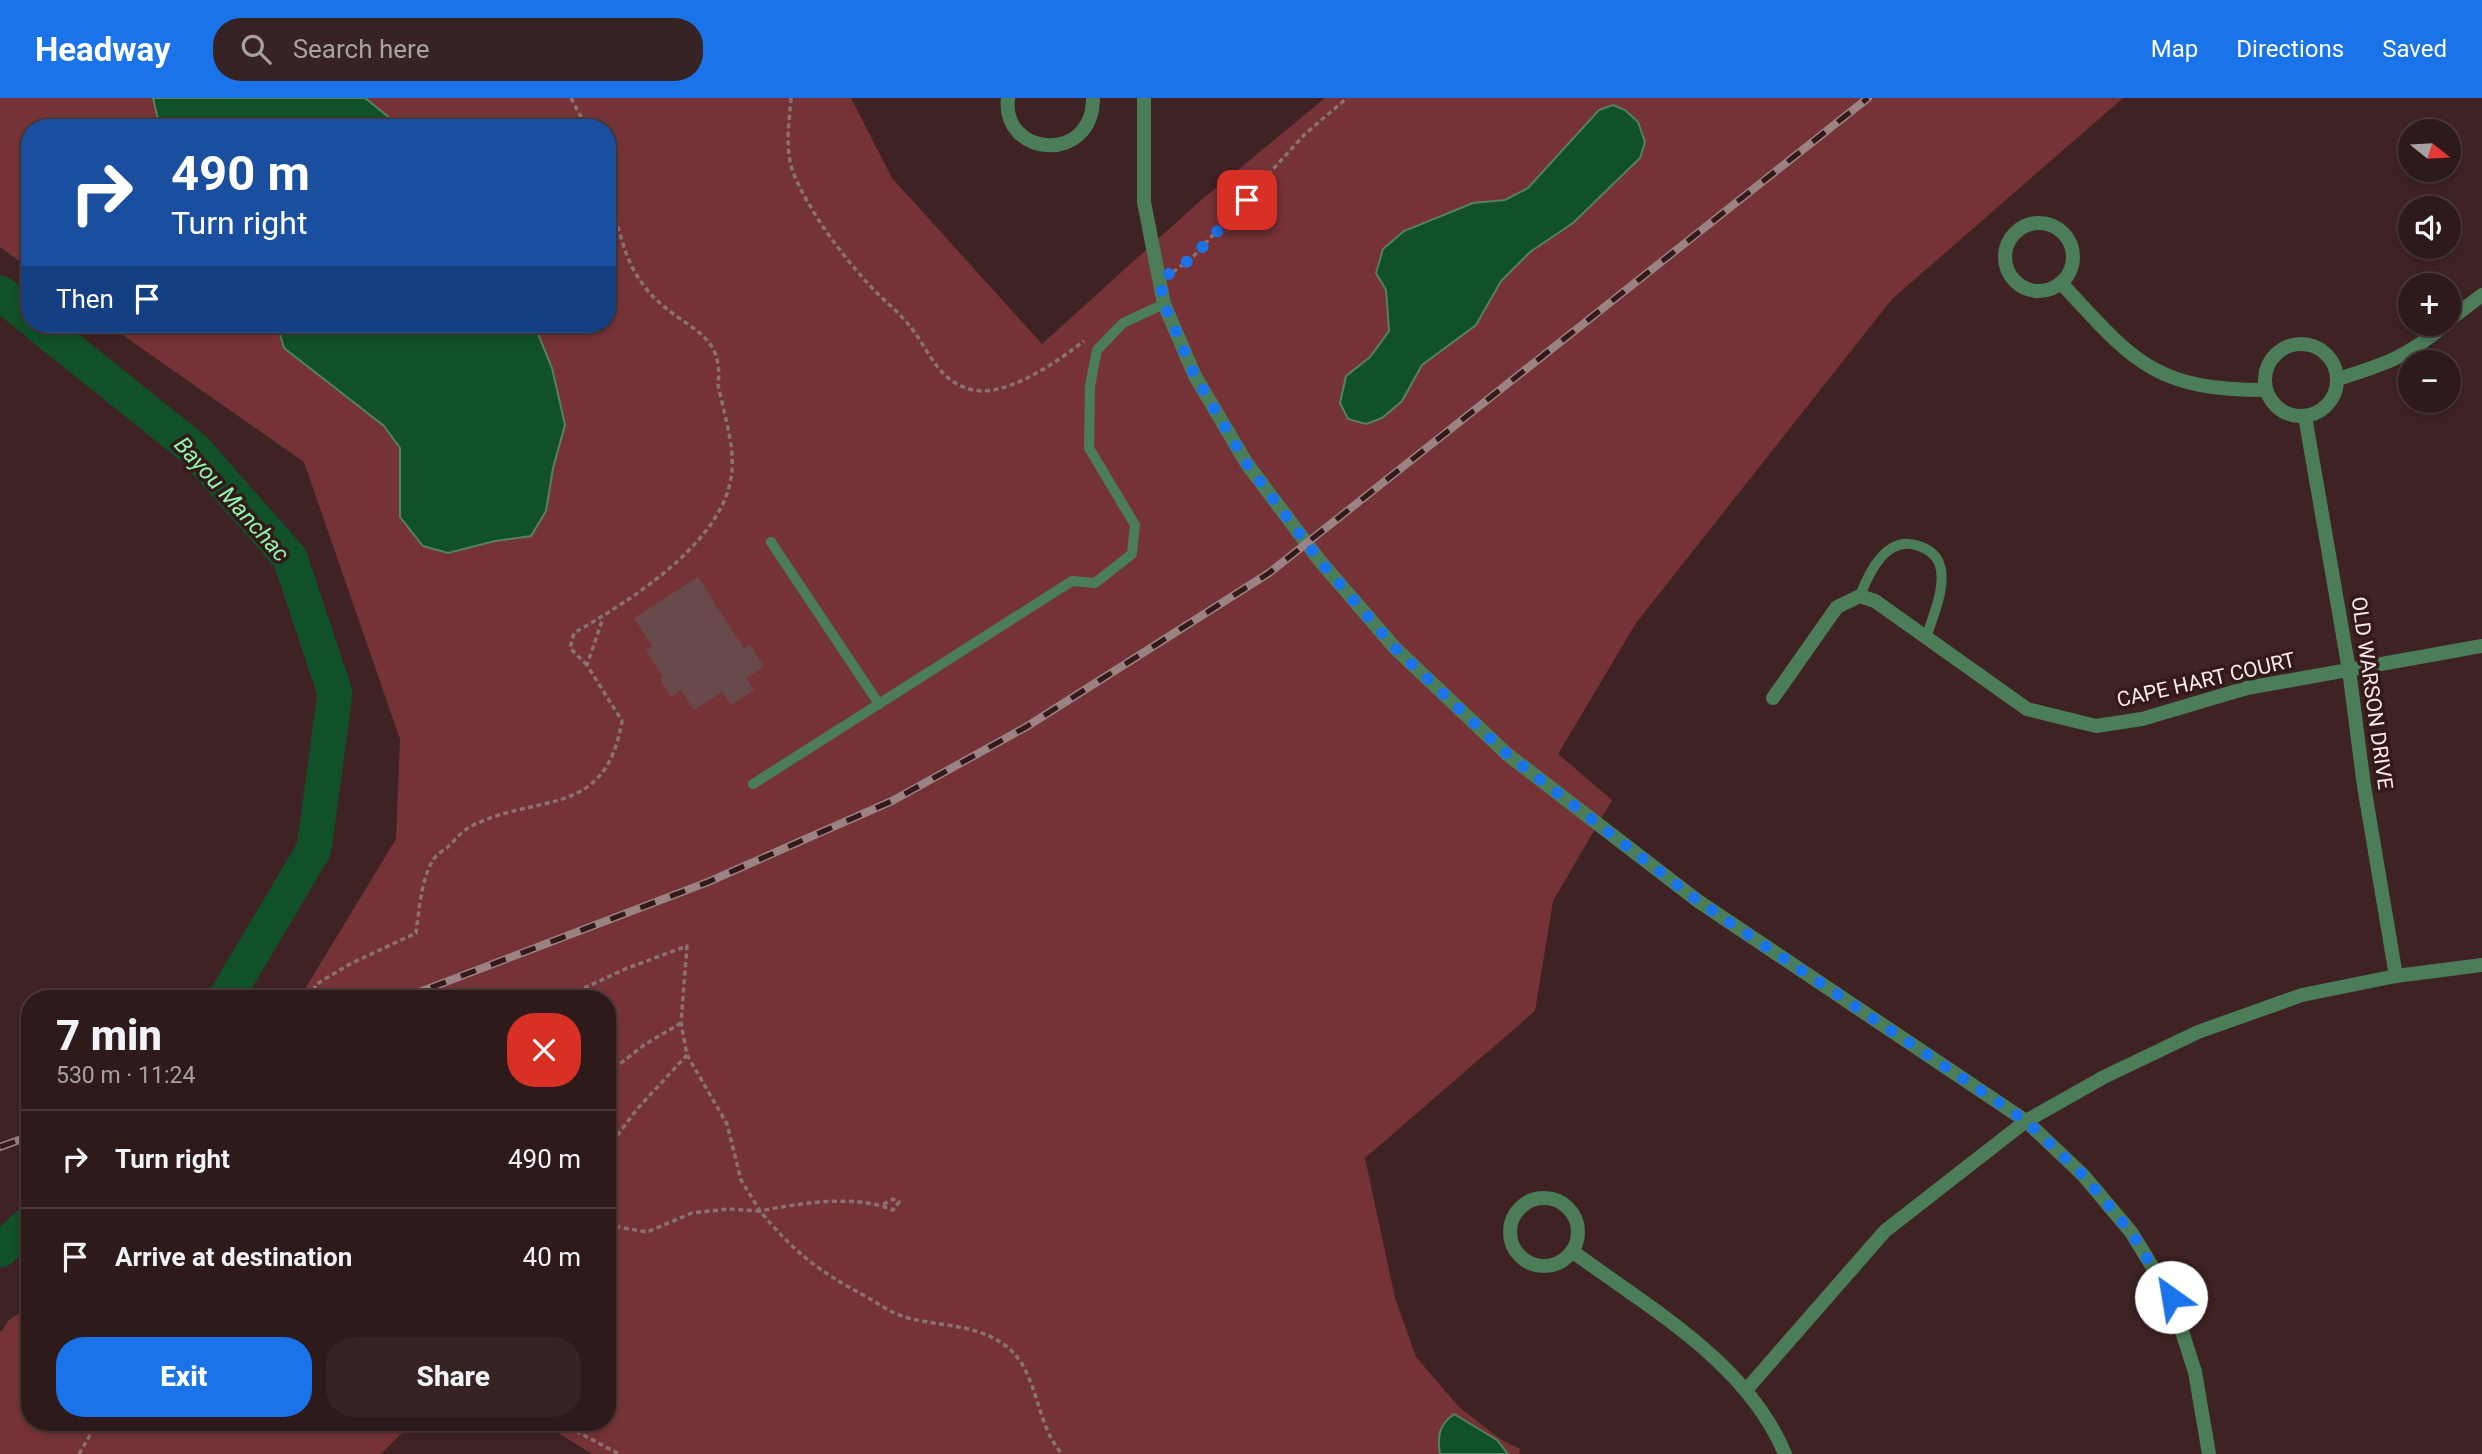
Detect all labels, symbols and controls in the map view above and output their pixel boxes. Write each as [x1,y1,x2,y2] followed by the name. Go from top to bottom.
[213,18,703,81] search box
[35,30,171,69] text: Headway
[237,30,275,68] icon: search
[293,34,429,64] text: Search here
[2151,35,2198,63] text: Map
[2236,35,2344,63] text: Directions
[2382,35,2447,63] text: Saved
[2398,119,2460,182] north arrow
[2398,119,2461,413] map controls
[171,145,310,202] text: 490 m
[56,147,147,238] icon: right
[1217,170,1277,230] pin
[1228,181,1266,219] icon: arrive
[2398,196,2461,259] button: sound
[171,204,307,242] text: Turn right
[2398,273,2461,336] button: +
[128,280,166,318] icon: arrive
[56,284,114,314] text: Then
[2398,350,2461,413] button: −
[169,431,295,568] water label: Bayou Manchac
[2347,595,2397,791] street label: OLD WARSON DRIVE
[2114,648,2298,712] street label: CAPE HART COURT
[56,1011,162,1060] text: 7 min
[507,1013,581,1087] button: close
[56,1062,195,1089] text: 530 m · 11:24
[56,1140,94,1178] icon: right
[115,1144,230,1174] text: Turn right
[508,1144,581,1174] text: 490 m
[56,1238,94,1276] icon: arrive
[115,1242,352,1272] text: Arrive at destination
[523,1242,581,1272] text: 40 m
[2134,1260,2208,1334] position arrow
[56,1337,312,1417] button: Exit
[326,1337,581,1417] button: Share

